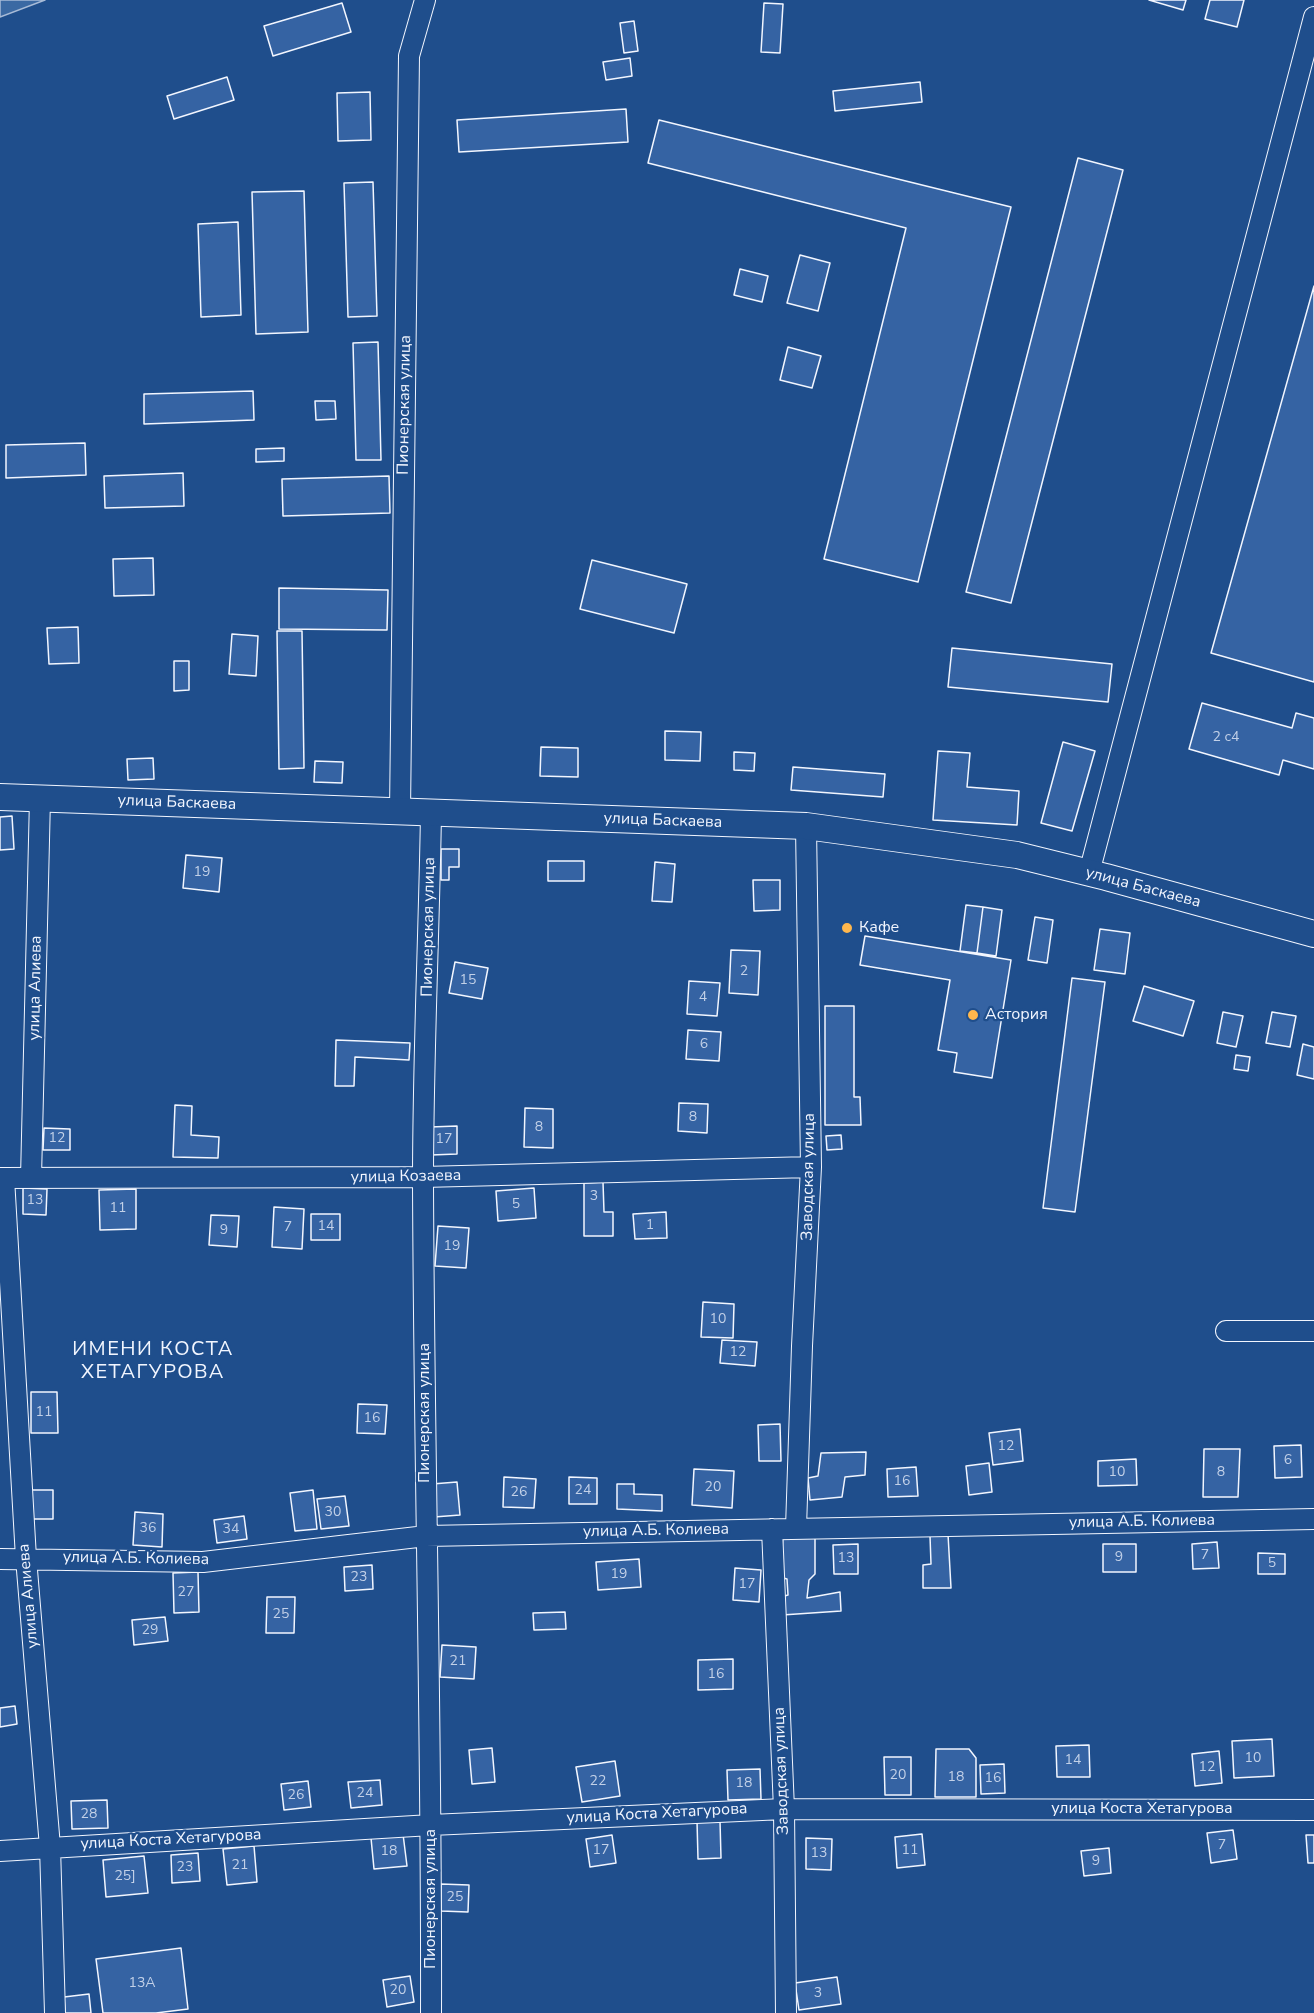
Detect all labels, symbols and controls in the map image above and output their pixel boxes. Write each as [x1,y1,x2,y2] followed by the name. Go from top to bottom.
[394,335,416,475] street label: Пионерская улица
[1212,730,1240,746] house number: 2 с4
[117,791,237,815] street label: улица Баскаева
[603,809,723,833] street label: улица Баскаева
[418,857,440,997] street label: Пионерская улица
[1083,863,1203,913] street label: улица Баскаева
[194,865,210,881] house number: 19
[859,918,899,938] place label: Кафе
[840,921,854,935] marker: Кафе
[25,935,47,1041] street label: улица Алиева
[740,964,748,980] house number: 2
[460,973,476,989] house number: 15
[699,990,707,1006] house number: 4
[985,1005,1048,1025] place label: Астория
[966,1008,980,1022] marker: Астория
[700,1037,708,1053] house number: 6
[689,1110,697,1126] house number: 8
[798,1113,820,1241] street label: Заводская улица
[535,1120,543,1136] house number: 8
[49,1131,65,1147] house number: 12
[436,1132,452,1148] house number: 17
[351,1166,461,1188] street label: улица Козаева
[590,1189,598,1205] house number: 3
[27,1193,43,1209] house number: 13
[512,1197,520,1213] house number: 5
[110,1201,126,1217] house number: 11
[646,1218,654,1234] house number: 1
[318,1219,334,1235] house number: 14
[284,1220,292,1236] house number: 7
[220,1223,228,1239] house number: 9
[444,1239,460,1255] house number: 19
[710,1312,726,1328] house number: 10
[72,1338,234,1385] district label: ИМЕНИ КОСТА ХЕТАГУРОВА
[415,1343,435,1483] street label: Пионерская улица
[730,1345,746,1361] house number: 12
[36,1405,52,1421] house number: 11
[364,1411,380,1427] house number: 16
[998,1439,1014,1455] house number: 12
[1284,1453,1292,1469] house number: 6
[1109,1465,1125,1481] house number: 10
[1217,1465,1225,1481] house number: 8
[894,1474,910,1490] house number: 16
[705,1480,721,1496] house number: 20
[575,1483,591,1499] house number: 24
[511,1485,527,1501] house number: 26
[325,1505,341,1521] house number: 30
[1069,1511,1215,1533] street label: улица А.Б. Колиева
[583,1520,729,1542] street label: улица А.Б. Колиева
[140,1521,156,1537] house number: 36
[223,1522,239,1538] house number: 34
[15,1543,43,1649] street label: улица Алиева
[63,1548,209,1570] street label: улица А.Б. Колиева
[1201,1548,1209,1564] house number: 7
[1115,1550,1123,1566] house number: 9
[838,1551,854,1567] house number: 13
[1268,1556,1276,1572] house number: 5
[611,1567,627,1583] house number: 19
[351,1570,367,1586] house number: 23
[739,1577,755,1593] house number: 17
[178,1585,194,1601] house number: 27
[273,1607,289,1623] house number: 25
[142,1623,158,1639] house number: 29
[450,1654,466,1670] house number: 21
[708,1667,724,1683] house number: 16
[770,1707,794,1835] street label: Заводская улица
[1245,1751,1261,1767] house number: 10
[1065,1753,1081,1769] house number: 14
[1199,1760,1215,1776] house number: 12
[890,1768,906,1784] house number: 20
[948,1770,964,1786] house number: 18
[985,1771,1001,1787] house number: 16
[590,1774,606,1790] house number: 22
[736,1776,752,1792] house number: 18
[357,1786,373,1802] house number: 24
[288,1788,304,1804] house number: 26
[1051,1799,1233,1819] street label: улица Коста Хетагурова
[566,1800,748,1828] street label: улица Коста Хетагурова
[81,1807,97,1823] house number: 28
[80,1826,262,1854] street label: улица Коста Хетагурова
[421,1829,441,1969] street label: Пионерская улица
[1218,1838,1226,1854] house number: 7
[593,1843,609,1859] house number: 17
[902,1843,918,1859] house number: 11
[381,1844,397,1860] house number: 18
[811,1846,827,1862] house number: 13
[1092,1854,1100,1870] house number: 9
[232,1858,248,1874] house number: 21
[177,1860,193,1876] house number: 23
[114,1869,136,1885] house number: 25]
[447,1890,463,1906] house number: 25
[128,1976,156,1992] house number: 13А
[390,1983,406,1999] house number: 20
[814,1986,822,2002] house number: 3

